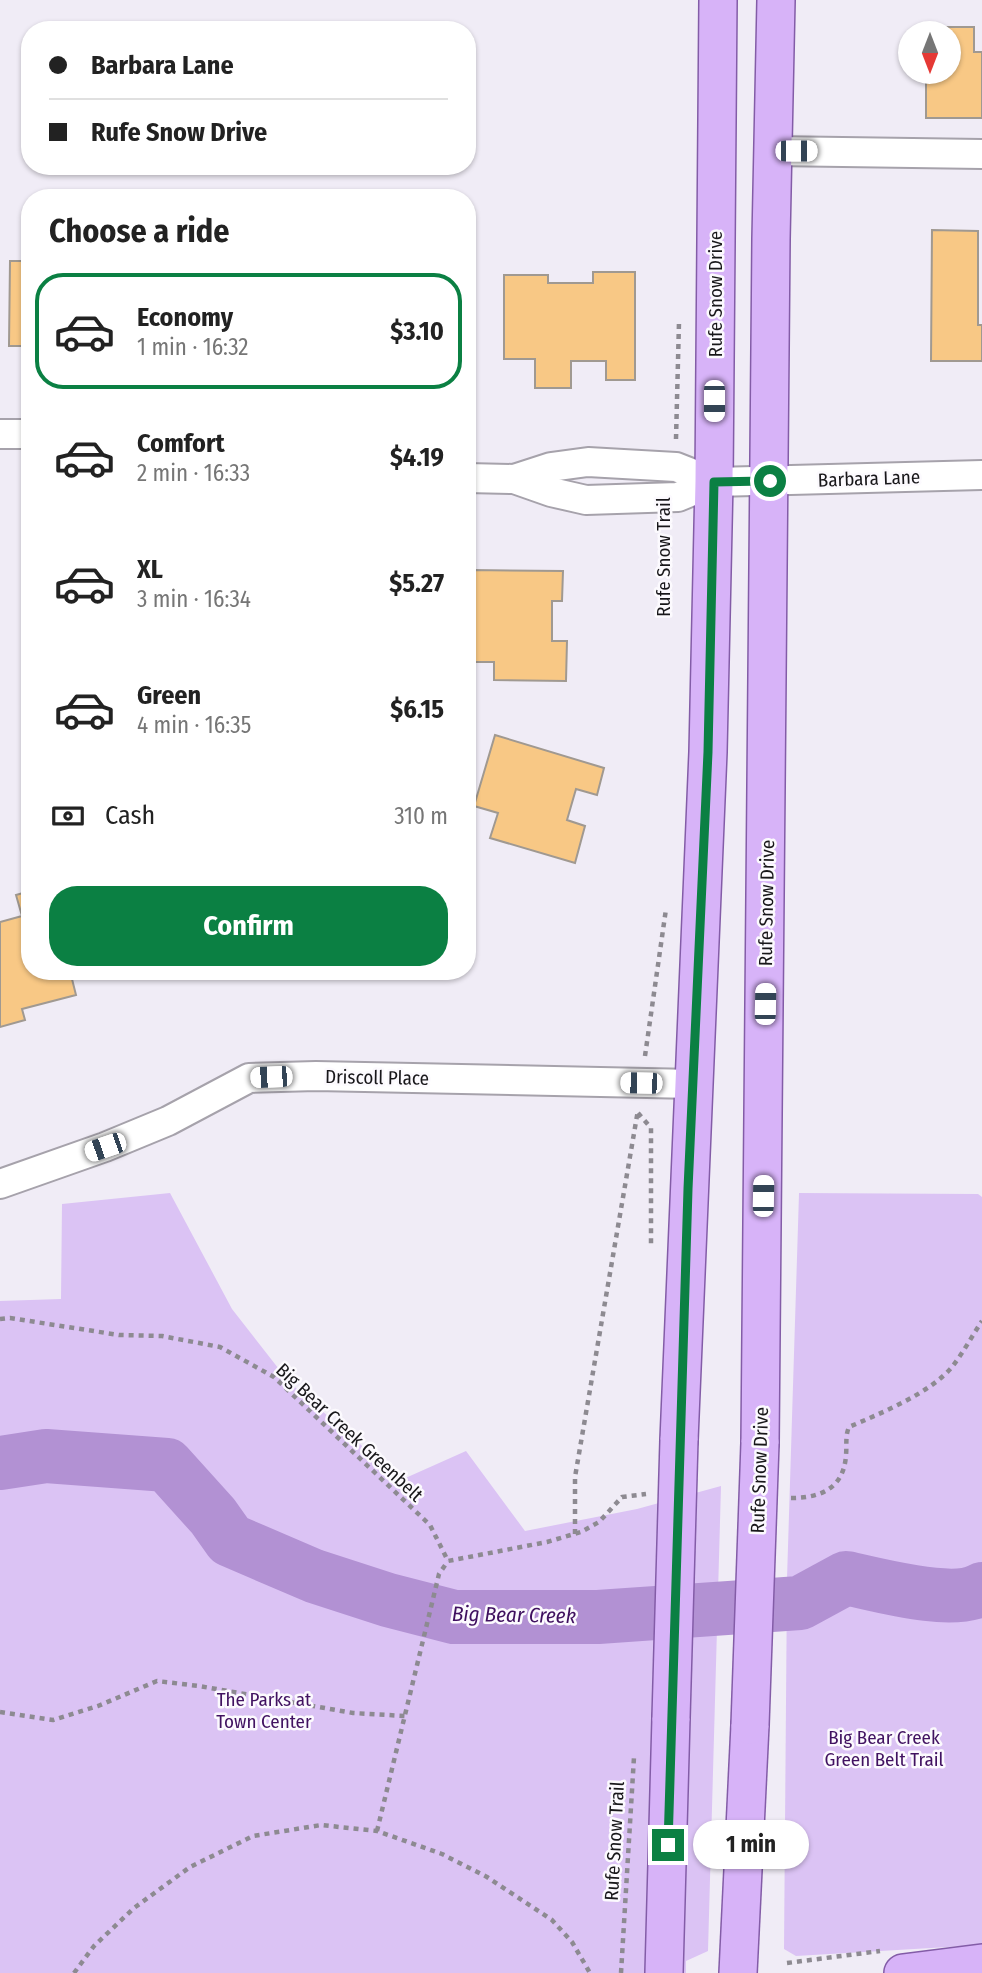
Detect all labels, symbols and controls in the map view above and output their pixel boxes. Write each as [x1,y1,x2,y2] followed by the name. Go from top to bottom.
[898,21,961,84] north arrow
[898,21,961,84] map controls
[91,50,234,81] text: Barbara Lane
[91,117,267,148] text: Rufe Snow Drive
[776,141,818,162] car
[49,212,230,250] text: Choose a ride
[704,231,727,357] street label: Rufe Snow Drive
[53,300,116,363] icon: car
[137,302,233,333] text: Economy
[390,316,444,347] text: $3.10
[137,333,248,361] text: 1 min · 16:32
[704,380,725,422] car
[53,426,116,489] icon: car
[137,428,225,459] text: Comfort
[390,442,444,473] text: $4.19
[137,459,250,487] text: 2 min · 16:33
[754,465,786,497] route start
[817,465,921,492] street label: Barbara Lane
[652,497,675,617] street label: Rufe Snow Trail
[53,552,116,615] icon: car
[137,554,163,585] text: XL
[389,568,444,599] text: $5.27
[137,585,251,613] text: 3 min · 16:34
[53,678,116,741] icon: car
[137,680,201,711] text: Green
[390,694,444,725] text: $6.15
[137,711,251,739] text: 4 min · 16:35
[49,797,87,835] icon: cash
[105,800,155,831] text: Cash
[394,802,448,830] text: 310 m
[754,840,779,966] street label: Rufe Snow Drive
[49,886,448,966] button: Confirm
[755,983,776,1025] car
[325,1065,429,1090] street label: Driscoll Place
[250,1066,293,1088] car
[620,1072,663,1094] car
[82,1130,129,1164] car
[753,1175,774,1217] car
[271,1358,429,1507] street label: Big Bear Creek Greenbelt
[746,1406,773,1534] street label: Rufe Snow Drive
[452,1601,576,1629] water label: Big Bear Creek
[216,1688,312,1733] park label: The Parks at Town Center
[824,1726,944,1771] park label: Big Bear Creek Green Belt Trail
[600,1781,629,1901] street label: Rufe Snow Trail
[692,1820,808,1870] callout: 1 min
[652,1829,684,1861] route end
[726,1830,776,1858] text: 1 min

